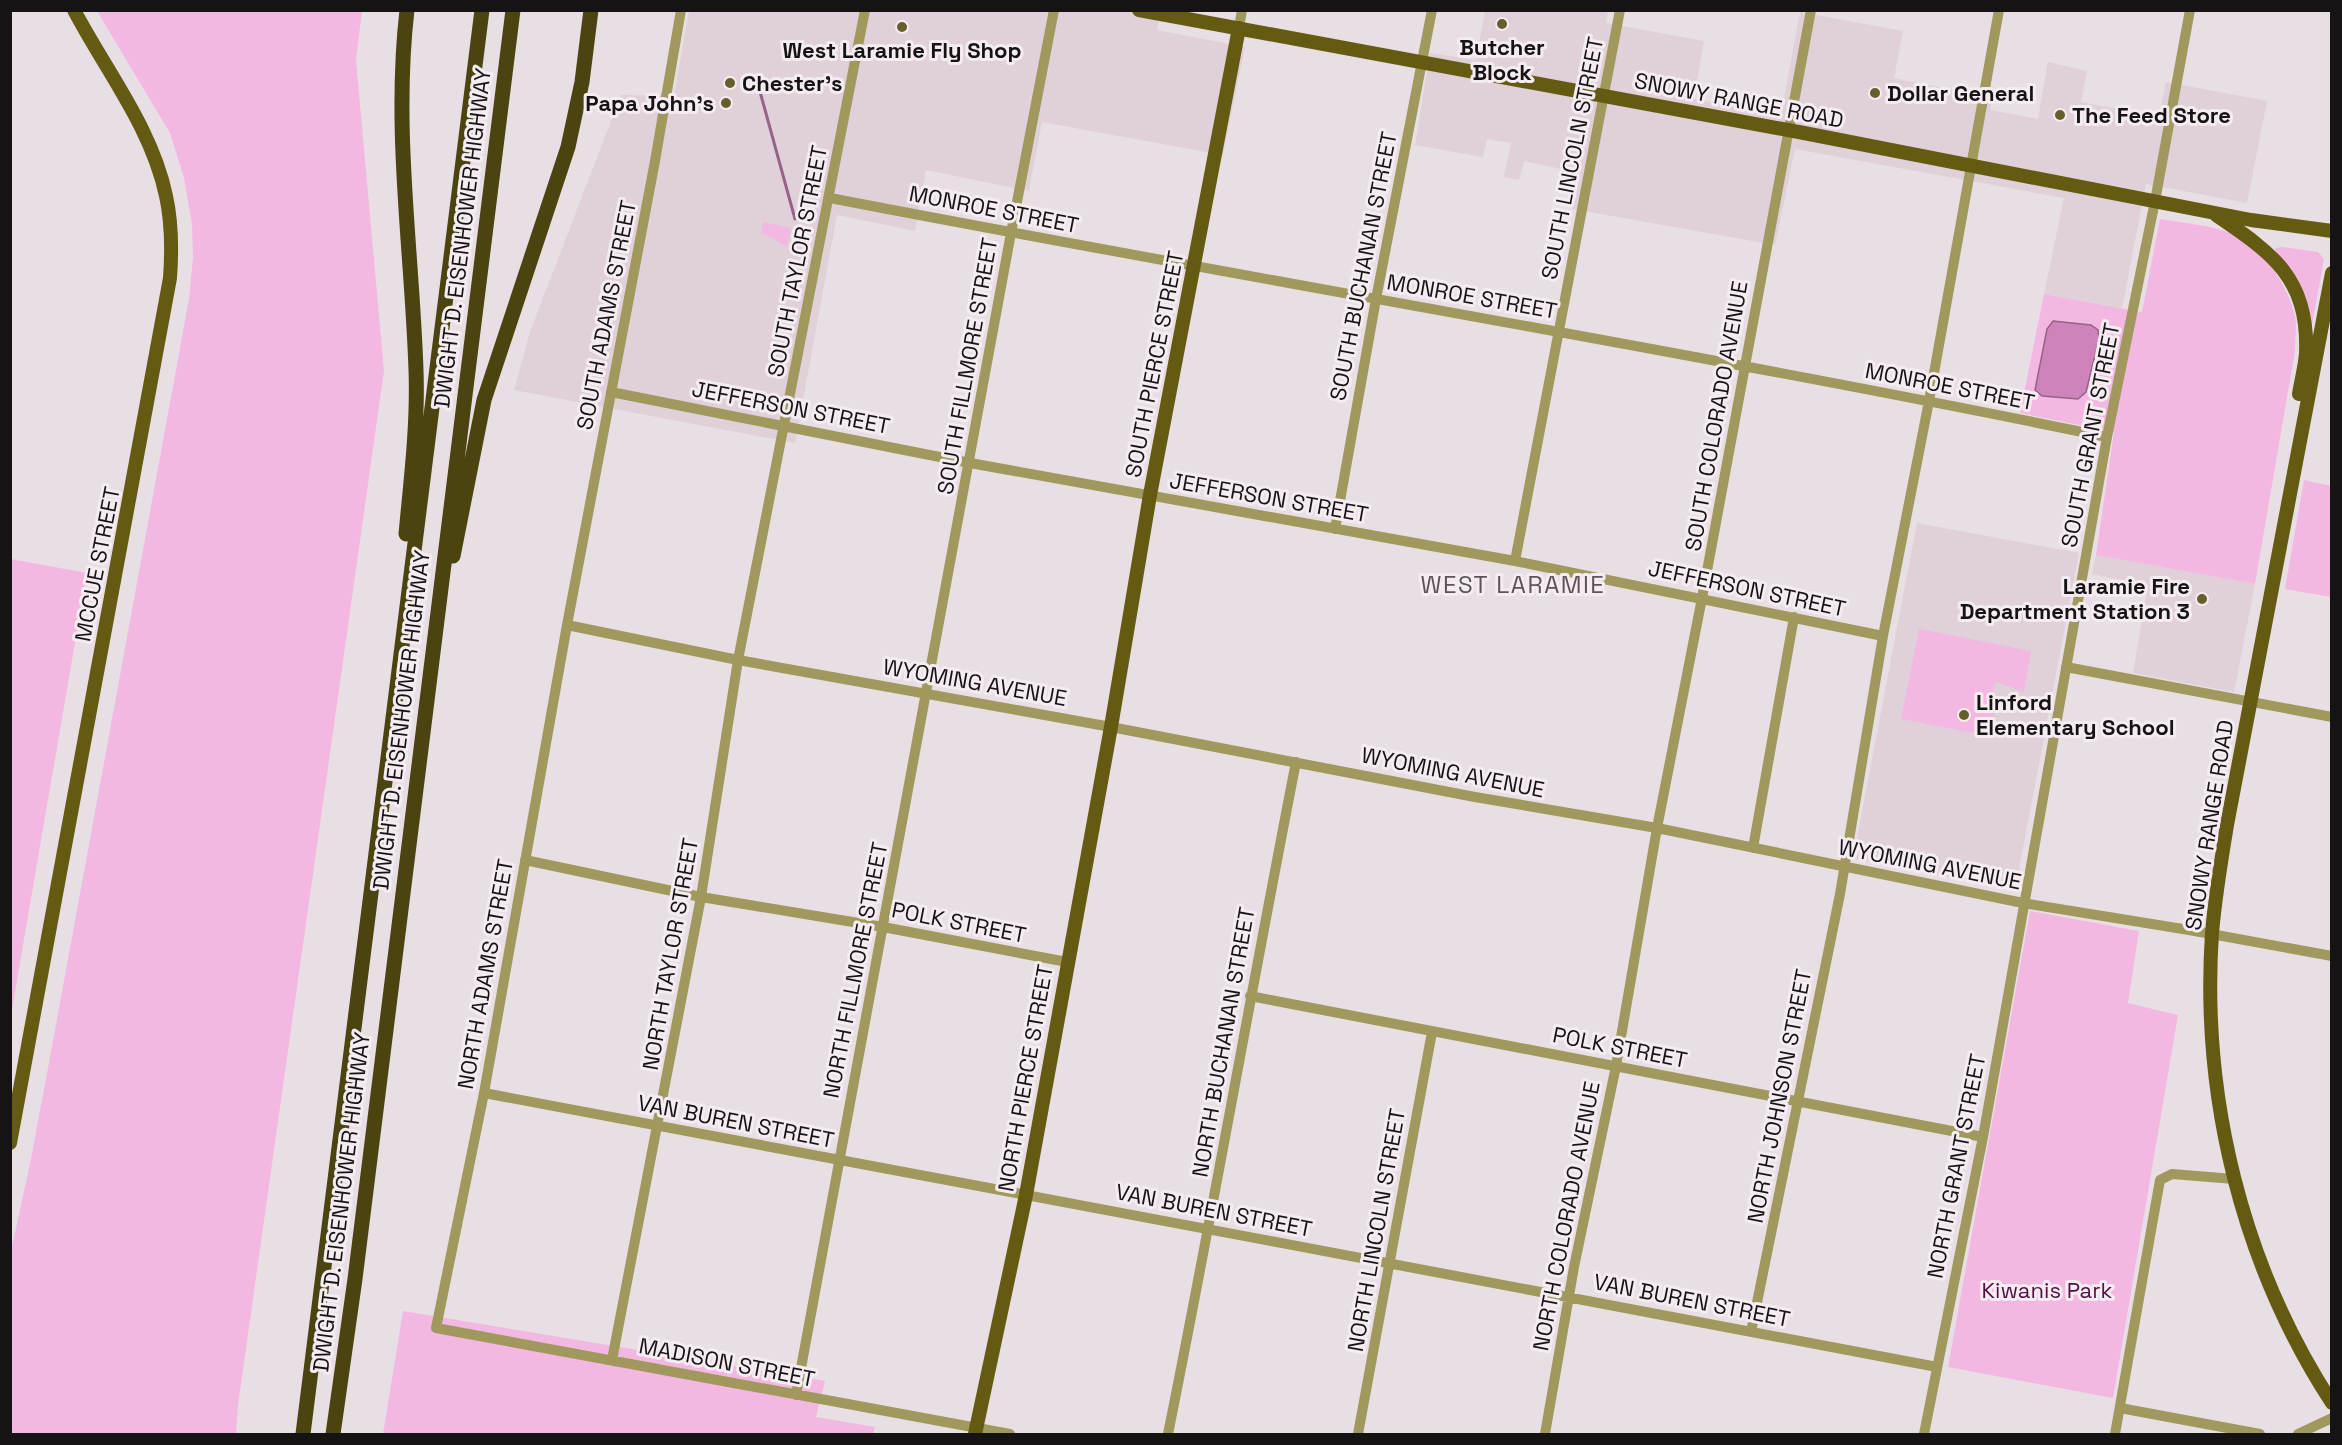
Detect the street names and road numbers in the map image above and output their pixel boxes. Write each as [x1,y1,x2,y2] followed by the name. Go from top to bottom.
[1535,34,1609,282] street label: SOUTH LINCOLN STREET
[427,66,497,409] street label: DWIGHT D. EISENHOWER HIGHWAY
[1632,66,1846,134] street label: SNOWY RANGE ROAD
[1323,129,1403,403] street label: SOUTH BUCHANAN STREET
[761,143,833,379] street label: SOUTH TAYLOR STREET
[907,179,1081,239] street label: MONROE STREET
[570,198,642,432] street label: SOUTH ADAMS STREET
[931,235,1003,497] street label: SOUTH FILLMORE STREET
[1118,248,1190,480] street label: SOUTH PIERCE STREET
[1385,267,1559,325] street label: MONROE STREET
[1678,279,1754,553] street label: SOUTH COLORADO AVENUE
[2054,320,2126,550] street label: SOUTH GRANT STREET
[1863,356,2037,416] street label: MONROE STREET
[690,374,893,440] street label: JEFFERSON STREET
[1167,466,1371,528] street label: JEFFERSON STREET
[68,484,126,644] street label: MCCUE STREET
[366,548,436,891] street label: DWIGHT D. EISENHOWER HIGHWAY
[1646,553,1848,623] street label: JEFFERSON STREET
[881,652,1069,712] street label: WYOMING AVENUE
[2179,718,2239,932] street label: SNOWY RANGE ROAD
[1359,741,1547,803] street label: WYOMING AVENUE
[1836,833,2024,895] street label: WYOMING AVENUE
[636,836,704,1072] street label: NORTH TAYLOR STREET
[816,840,894,1100] street label: NORTH FILLMORE STREET
[451,857,519,1091] street label: NORTH ADAMS STREET
[889,895,1029,949] street label: POLK STREET
[1185,905,1261,1179] street label: NORTH BUCHANAN STREET
[991,962,1059,1194] street label: NORTH PIERCE STREET
[1741,966,1817,1225] street label: NORTH JOHNSON STREET
[1550,1020,1690,1074] street label: POLK STREET
[306,1030,376,1373] street label: DWIGHT D. EISENHOWER HIGHWAY
[1920,1051,1992,1281] street label: NORTH GRANT STREET
[1526,1079,1606,1353] street label: NORTH COLORADO AVENUE
[635,1088,837,1154] street label: VAN BUREN STREET
[1341,1106,1411,1354] street label: NORTH LINCOLN STREET
[1113,1177,1315,1243] street label: VAN BUREN STREET
[1591,1267,1793,1333] street label: VAN BUREN STREET
[637,1331,817,1393] street label: MADISON STREET

